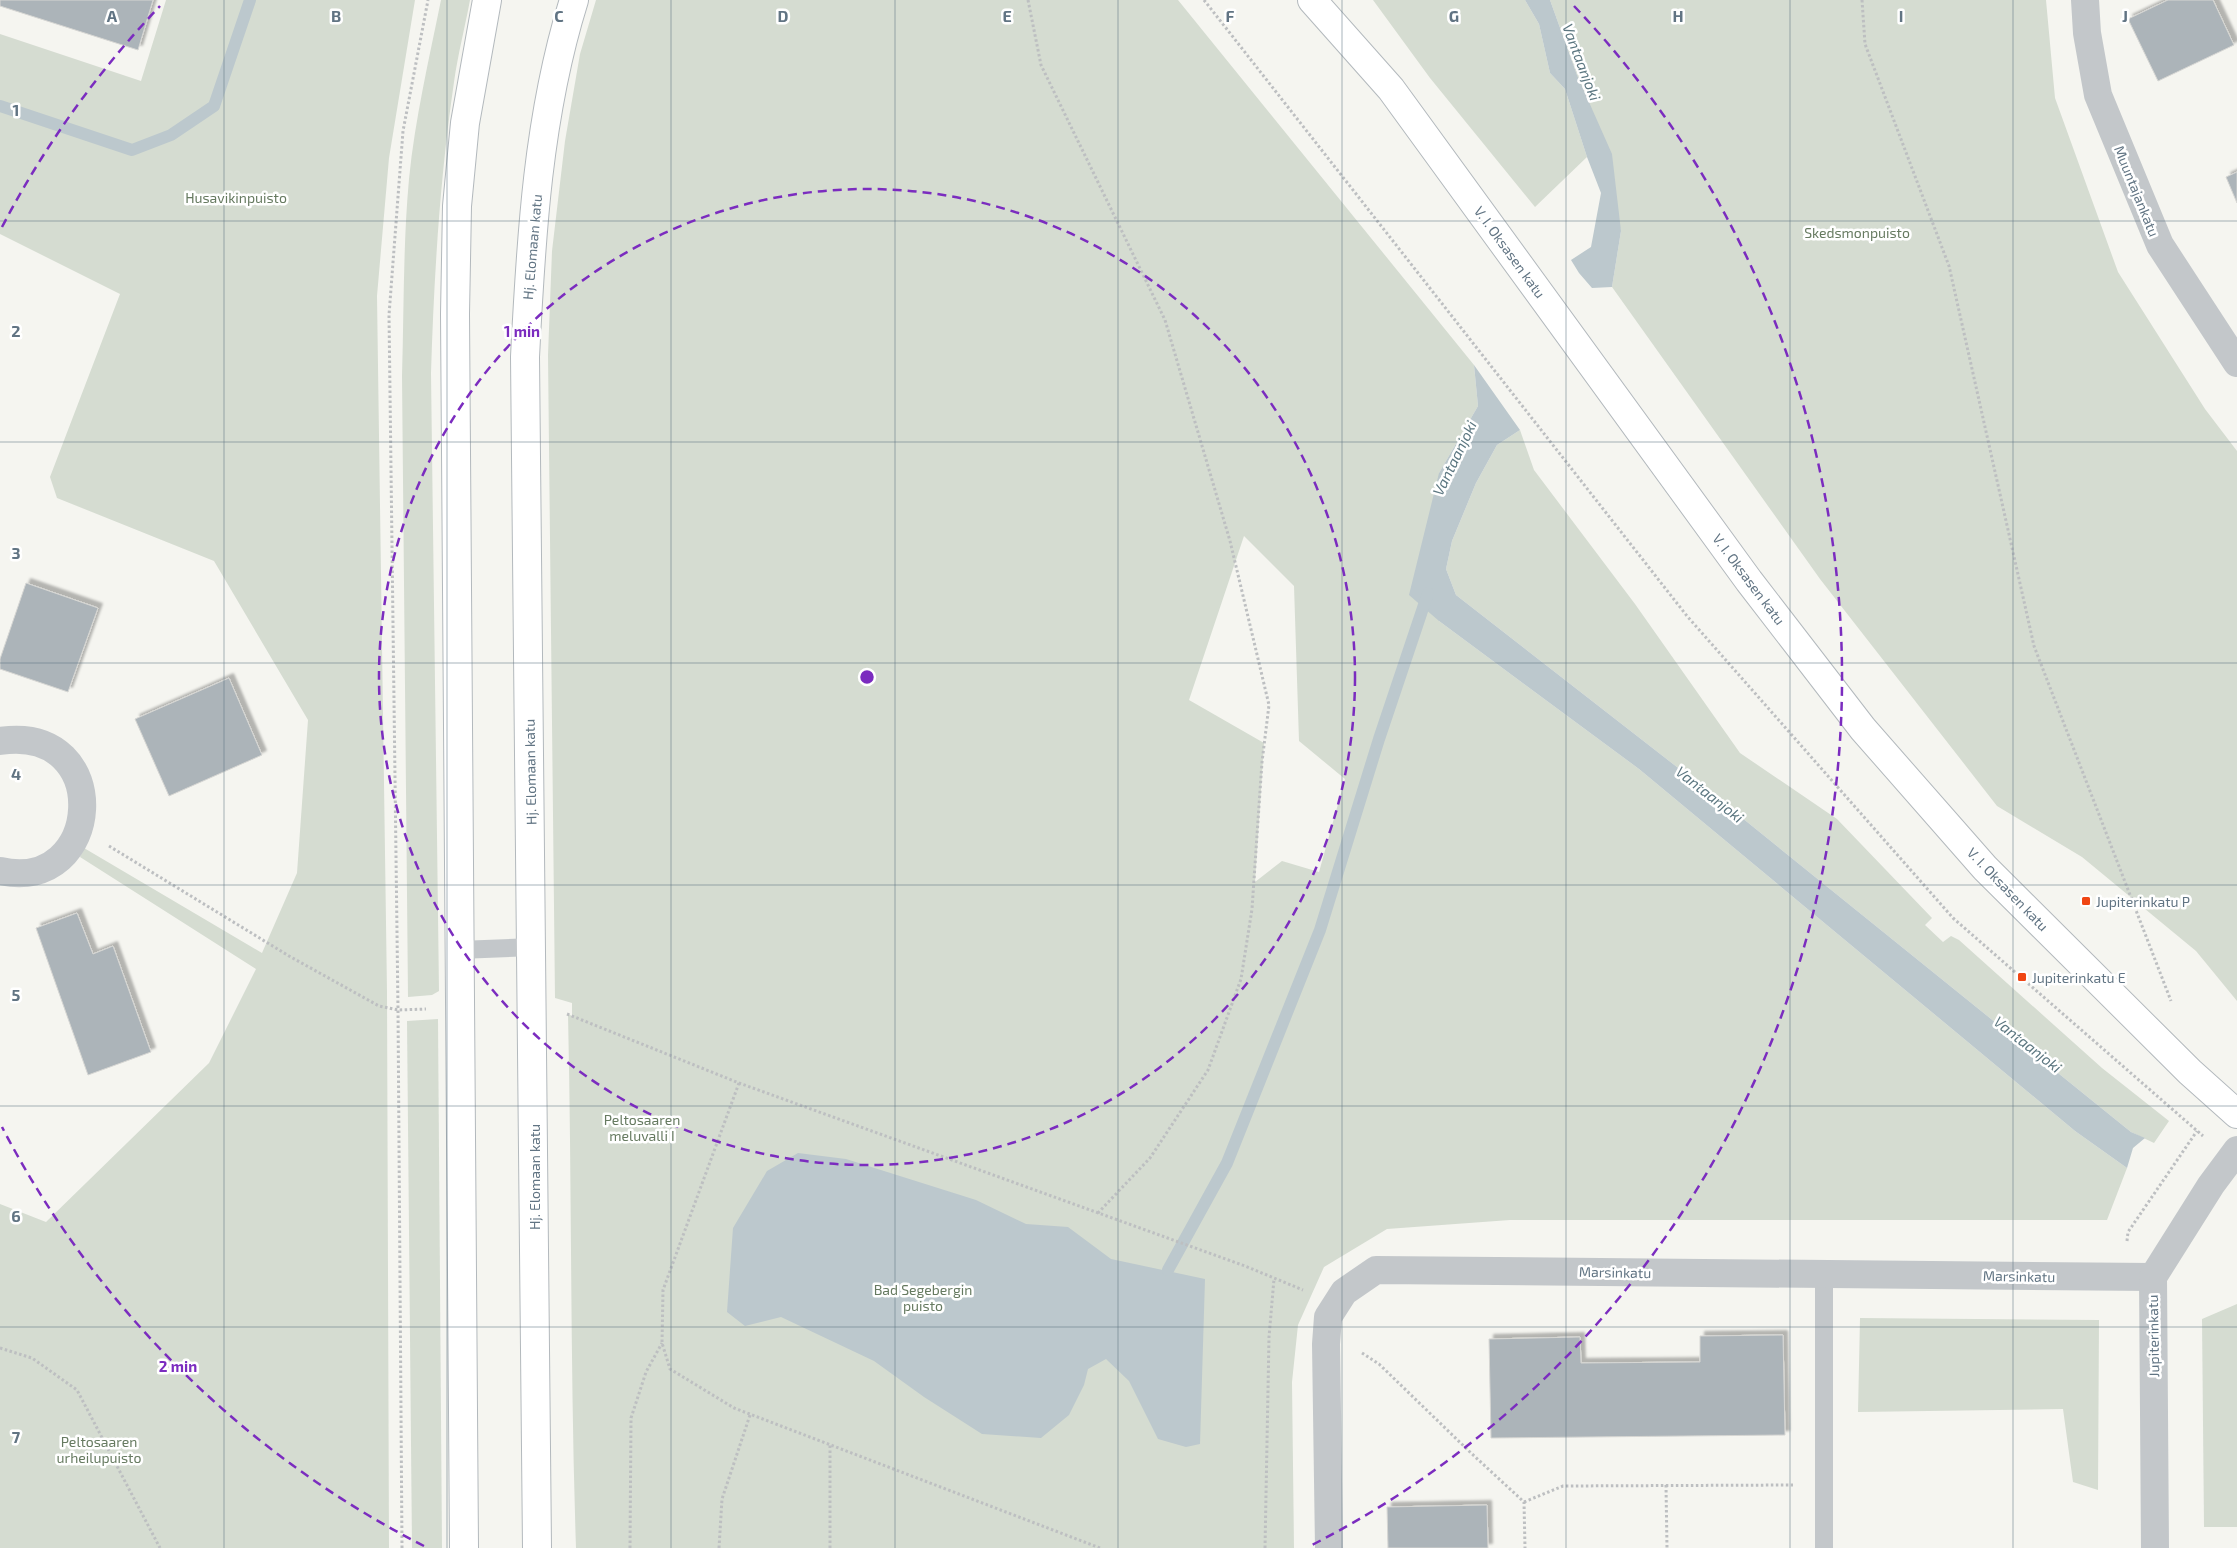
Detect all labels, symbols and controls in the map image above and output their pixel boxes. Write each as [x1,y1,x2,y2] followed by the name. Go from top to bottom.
[107,6,118,25] text: A
[331,6,341,25] text: B
[554,6,564,25] text: C
[778,6,789,25] text: D
[1002,6,1012,25] text: E
[1226,6,1235,25] text: F
[1449,6,1459,25] text: G
[1672,6,1684,25] text: H
[1899,6,1903,25] text: I
[2122,6,2128,25] text: J
[1558,21,1605,104] water label: Vantaanjoki
[13,100,19,119] text: 1
[2111,143,2163,239] street label: Muuntajankatu
[185,189,287,206] park label: Husavikinpuisto
[519,193,545,301] street label: Hj. Elomaan katu
[1471,203,1549,301] street label: V. I. Oksasen katu
[1804,224,1910,241] park label: Skedsmonpuisto
[11,321,21,340] text: 2
[504,322,540,340] text: 1 min
[1428,417,1481,499] water label: Vantaanjoki
[1709,530,1789,628] street label: V. I. Oksasen katu
[11,543,21,562] text: 3
[858,668,876,686] centre of rings
[521,719,539,825] street label: Hj. Elomaan katu
[1672,762,1748,827] water label: Vantaanjoki
[11,764,21,783] text: 4
[1964,844,2052,934] street label: V. I. Oksasen katu
[2096,893,2190,910] place label: Jupiterinkatu P
[2080,895,2092,907] marker: Jupiterinkatu P
[2032,969,2126,986] place label: Jupiterinkatu E
[2016,971,2028,983] marker: Jupiterinkatu E
[12,985,21,1004] text: 5
[1990,1012,2066,1077] water label: Vantaanjoki
[604,1111,680,1144] park label: Peltosaaren meluvalli I
[526,1124,543,1230] street label: Hj. Elomaan katu
[11,1206,21,1225] text: 6
[1579,1263,1651,1281] street label: Marsinkatu
[1983,1267,2055,1285] street label: Marsinkatu
[874,1281,972,1314] park label: Bad Segebergin puisto
[2144,1295,2162,1377] street label: Jupiterinkatu
[159,1357,197,1375] text: 2 min
[12,1427,21,1446] text: 7
[57,1433,141,1466] park label: Peltosaaren urheilupuisto

